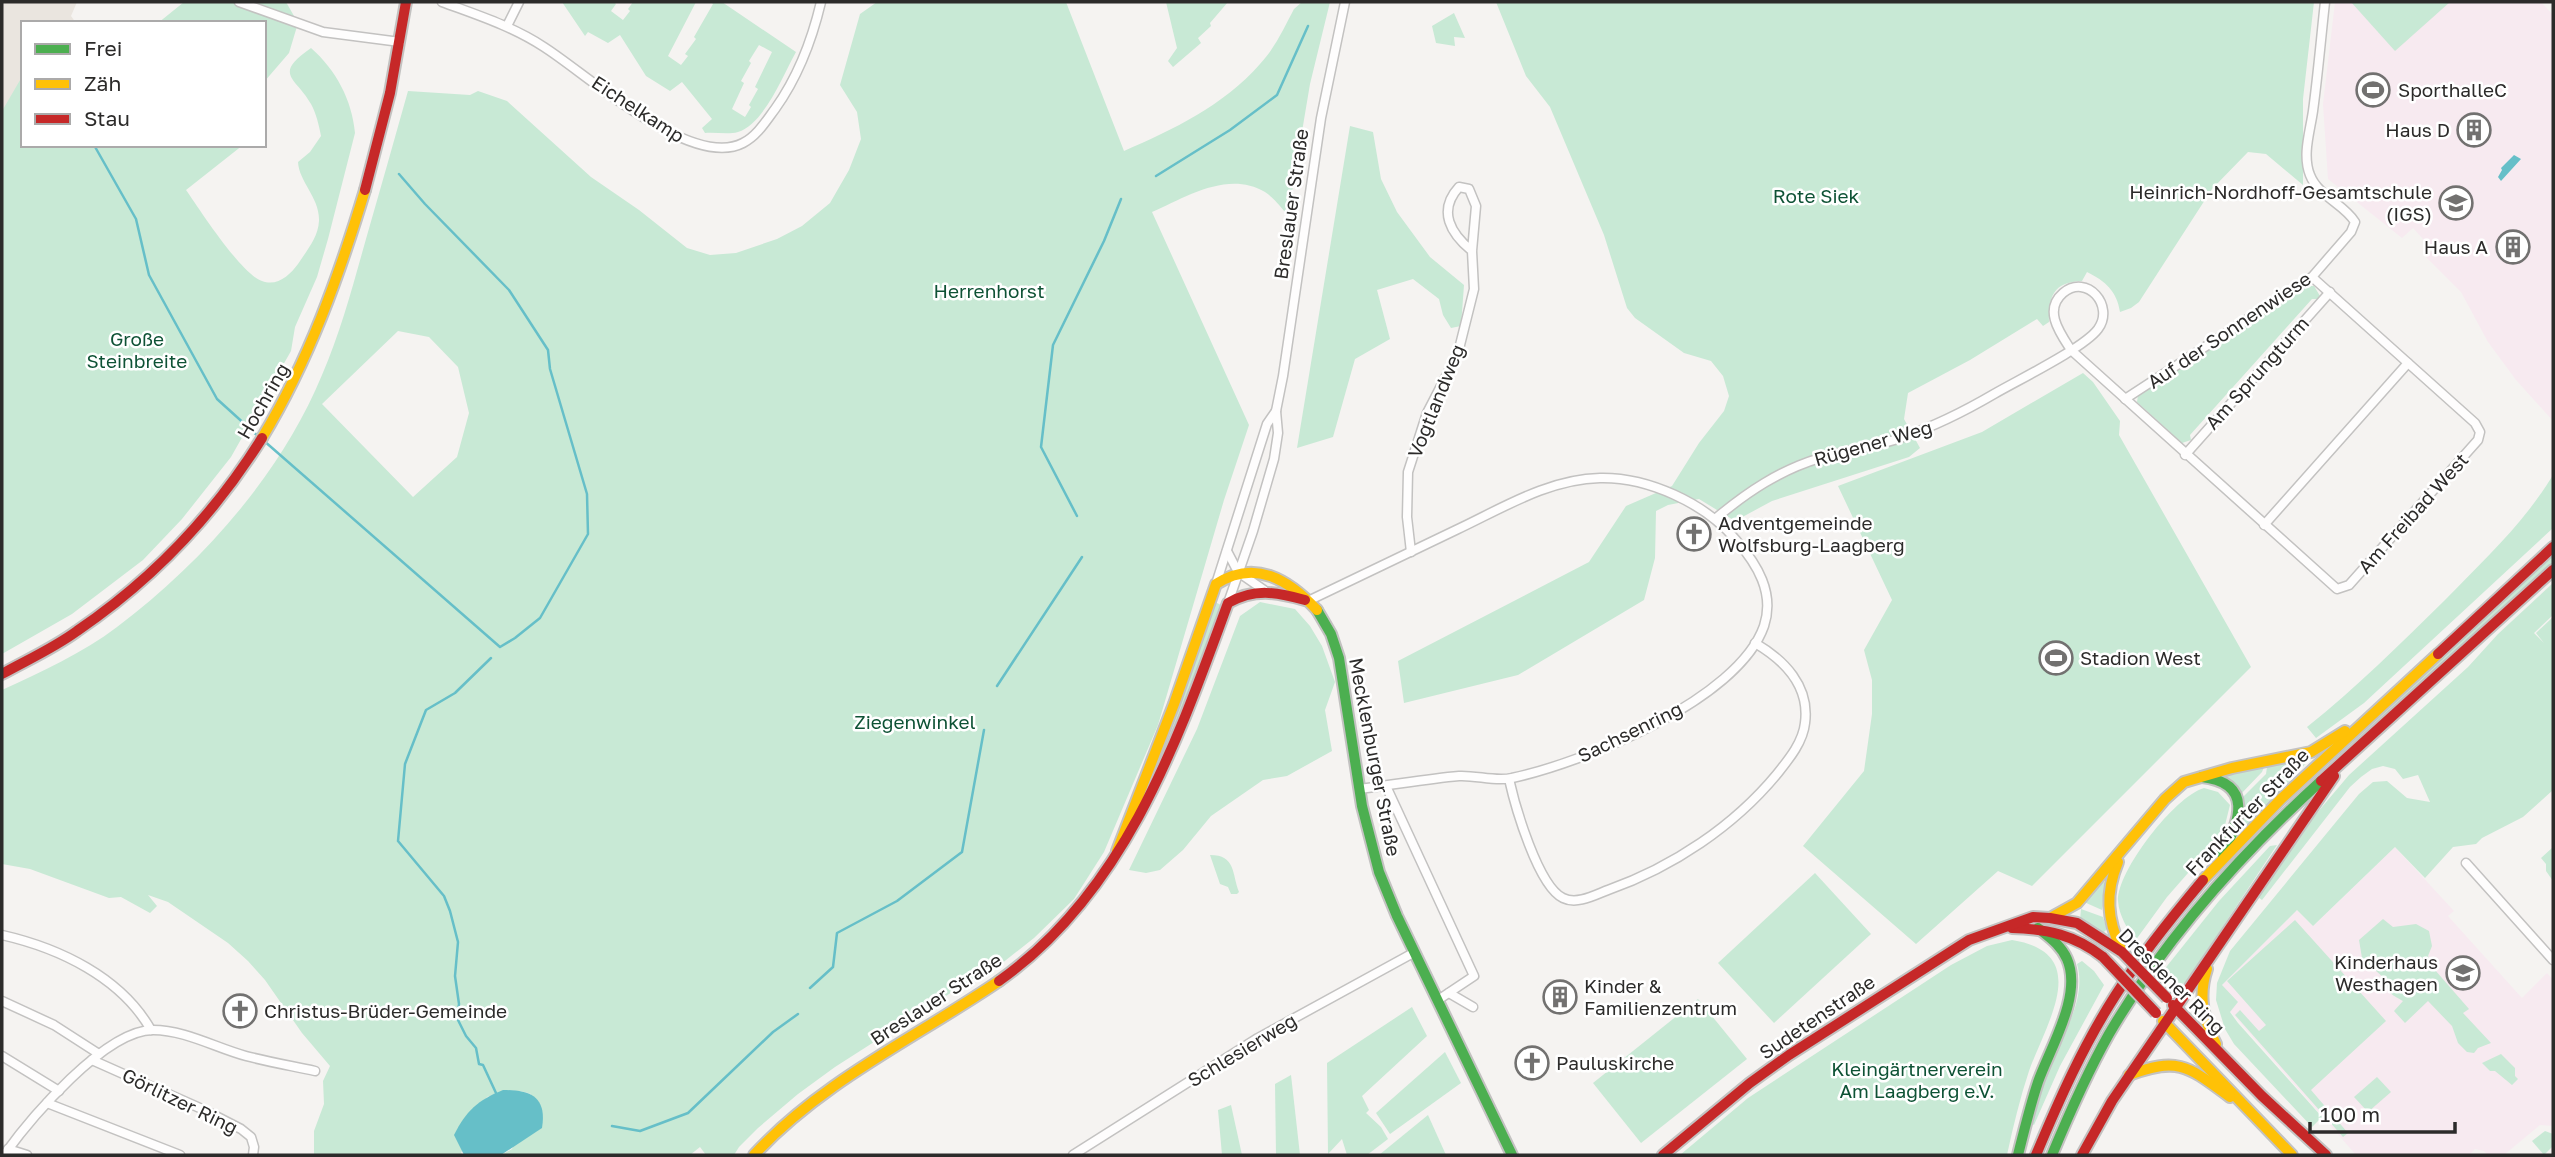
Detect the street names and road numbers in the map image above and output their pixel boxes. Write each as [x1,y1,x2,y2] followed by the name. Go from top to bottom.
[588,70,689,147] street label: Eichelkamp
[1269,127,1312,281] street label: Breslauer Straße
[2143,266,2315,393] street label: Auf der Sonnenwiese
[2200,312,2313,434] street label: Am Sprungturm
[1402,341,1469,461] street label: Vogtlandweg
[232,359,293,443] street label: Hochring
[1811,415,1935,470] street label: Rügener Weg
[2353,448,2473,578] street label: Am Freibad West
[1345,656,1406,858] street label: Mecklenburger Straße
[1574,696,1686,767] street label: Sachsenring
[2180,743,2313,880] street label: Frankfurter Straße
[2115,923,2230,1038] street label: Dresdener Ring
[866,948,1006,1050] street label: Breslauer Straße
[1755,969,1879,1064] street label: Sudetenstraße
[1183,1008,1300,1091] street label: Schlesierweg
[119,1063,242,1138] street label: Görlitzer Ring

